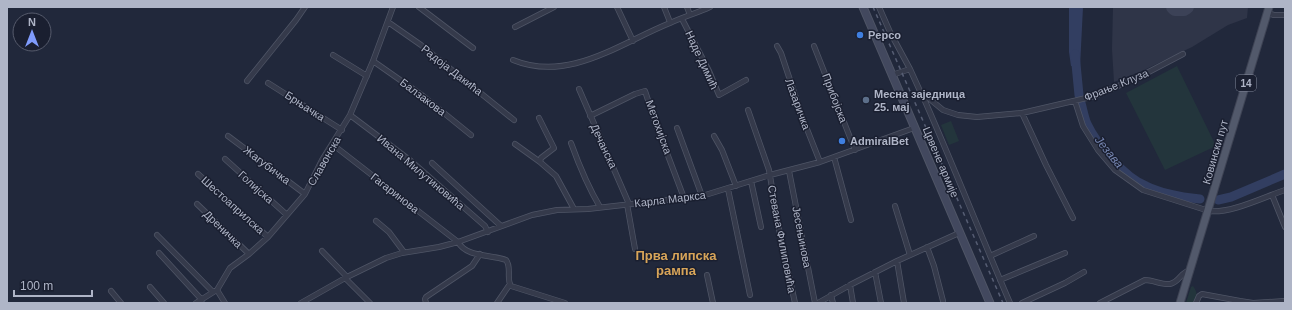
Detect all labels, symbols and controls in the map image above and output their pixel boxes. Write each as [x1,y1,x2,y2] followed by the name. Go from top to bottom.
[12,12,52,52] north arrow
[28,16,36,28] text: N
[683,29,721,91] street label: Наде Димић
[868,29,901,41] place label: Pepco
[855,30,865,40] marker: Pepco
[419,42,486,98] street label: Радоја Дакића
[1082,66,1151,103] street label: Фрање Клуза
[820,72,850,125] street label: Прибојска
[1236,75,1256,91] road number: 14
[398,76,449,119] street label: Балзакова
[783,77,813,132] street label: Лазаричка
[874,88,966,113] place label: Месна заједница 25. мај
[283,89,328,124] street label: Брњачка
[861,95,871,105] marker: Месна заједница 25. мај
[644,98,675,157] street label: Метохијска
[1200,118,1230,186] street label: Ковински пут
[588,122,620,171] street label: Дечанска
[921,125,961,199] street label: Црвене армије
[375,132,468,212] street label: Ивана Милутиновића
[1091,132,1126,171] water label: Језава
[305,133,343,188] street label: Славонска
[850,135,909,147] place label: AdmiralBet
[837,136,847,146] marker: AdmiralBet
[241,144,293,187] street label: Жагубичка
[236,168,277,206] street label: Голијска
[369,171,422,216] street label: Гагаринова
[199,174,267,237] street label: Шестоаприлска
[766,184,798,295] street label: Стевана Филиповића
[634,189,707,209] street label: Карла Маркса
[790,205,814,270] street label: Јесењинова
[201,208,245,251] street label: Дреничка
[635,248,717,278] district label: Прва липска рампа
[14,272,92,298] scale bar
[20,279,53,293] text: 100 m

